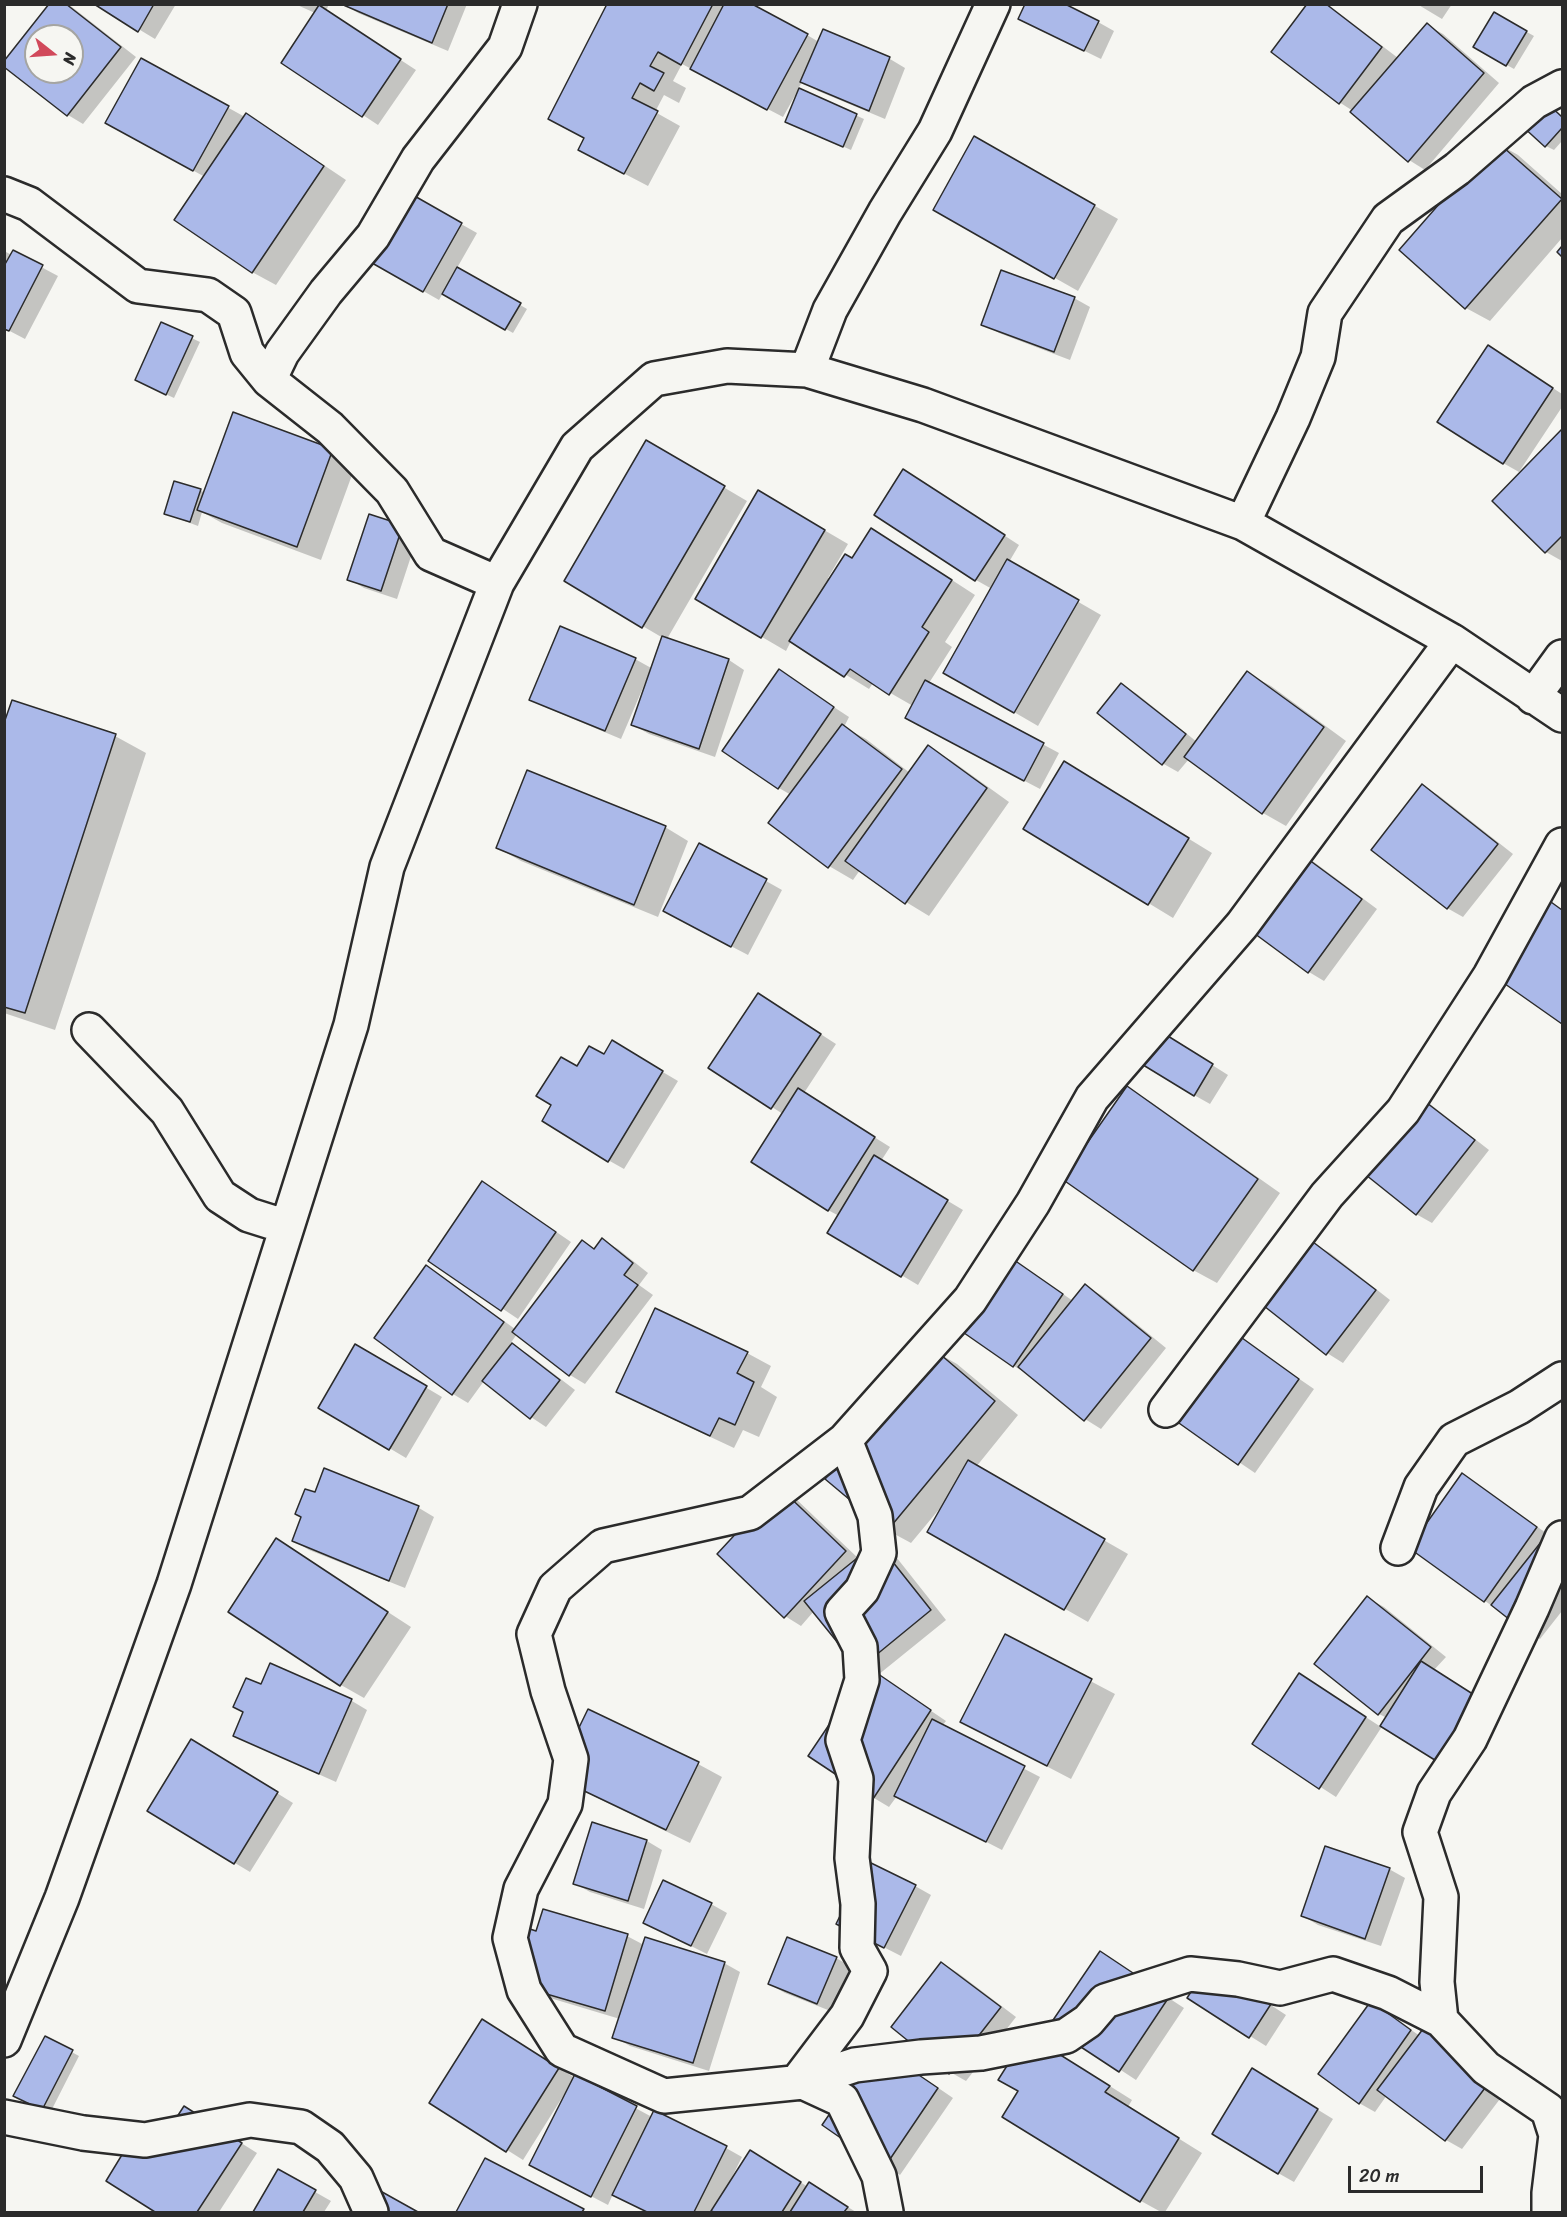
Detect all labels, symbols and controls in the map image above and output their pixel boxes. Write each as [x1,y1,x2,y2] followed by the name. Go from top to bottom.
[24,24,84,84] north arrow
[54,49,85,68] text: N
[1351,2154,1486,2192] scale bar
[1359,2160,1399,2192] text: 20 m

